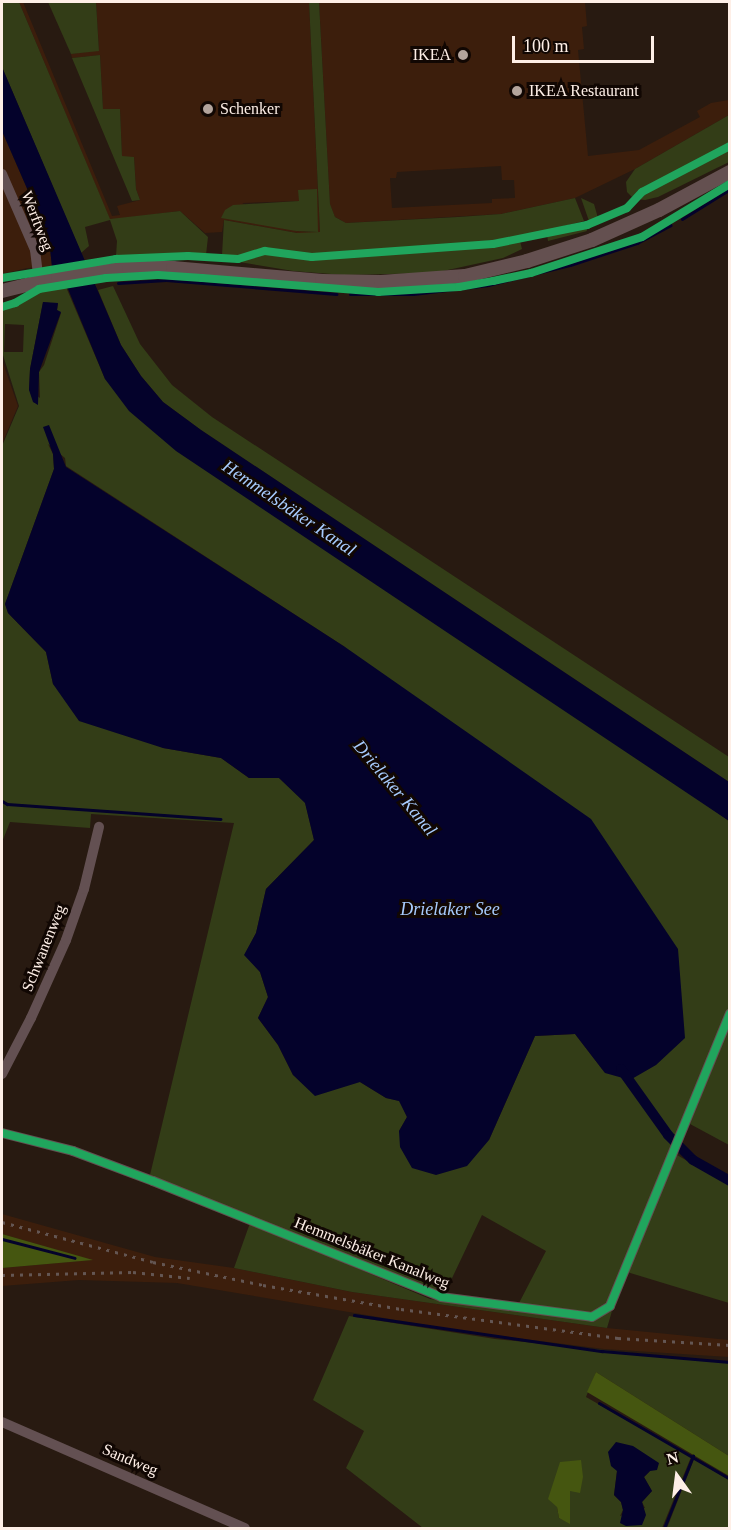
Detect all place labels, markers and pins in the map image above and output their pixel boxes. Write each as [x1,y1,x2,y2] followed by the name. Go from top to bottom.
[413,45,451,65] place label: IKEA
[456,48,470,62] marker: IKEA
[529,81,640,101] place label: IKEA Restaurant
[510,84,524,98] marker: IKEA Restaurant
[220,99,280,119] place label: Schenker
[201,102,215,116] marker: Schenker

